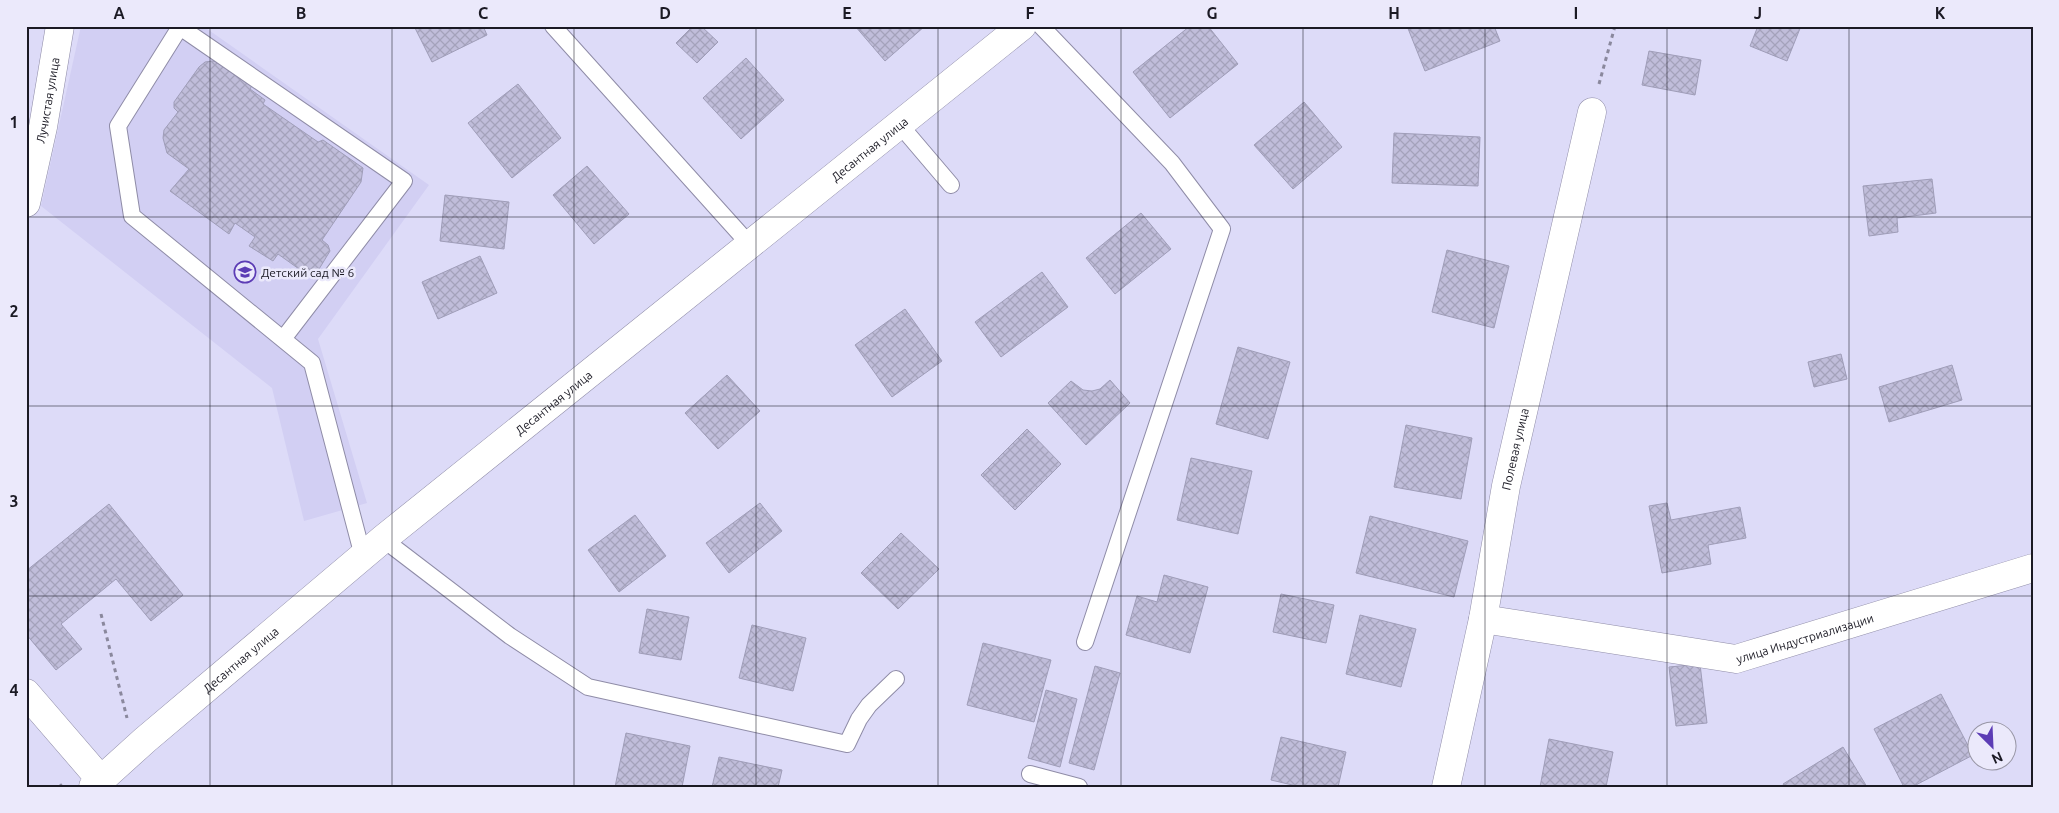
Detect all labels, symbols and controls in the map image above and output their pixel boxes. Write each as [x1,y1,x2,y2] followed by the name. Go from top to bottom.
[113,4,125,22] text: A
[296,4,306,22] text: B
[478,4,488,22] text: C
[659,4,671,22] text: D
[842,4,852,22] text: E
[1026,4,1035,22] text: F
[1206,4,1218,22] text: G
[1388,4,1400,22] text: H
[1574,4,1578,22] text: I
[1754,4,1762,22] text: J
[1935,4,1946,22] text: K
[33,56,61,144] street label: Лучистая улица
[9,113,19,131] text: 1
[828,114,910,183] street label: Десантная улица
[233,260,257,284] school or university icon: Детский сад № 6
[261,266,355,279] place label: Детский сад № 6
[9,302,19,320] text: 2
[512,368,594,437] street label: Десантная улица
[1499,407,1530,491] street label: Полевая улица
[9,492,19,510] text: 3
[1734,611,1875,665] street label: улица Индустриализации
[200,624,281,695] street label: Десантная улица
[9,681,19,699] text: 4
[1966,720,2016,770] north arrow
[1989,748,2005,767] text: N

